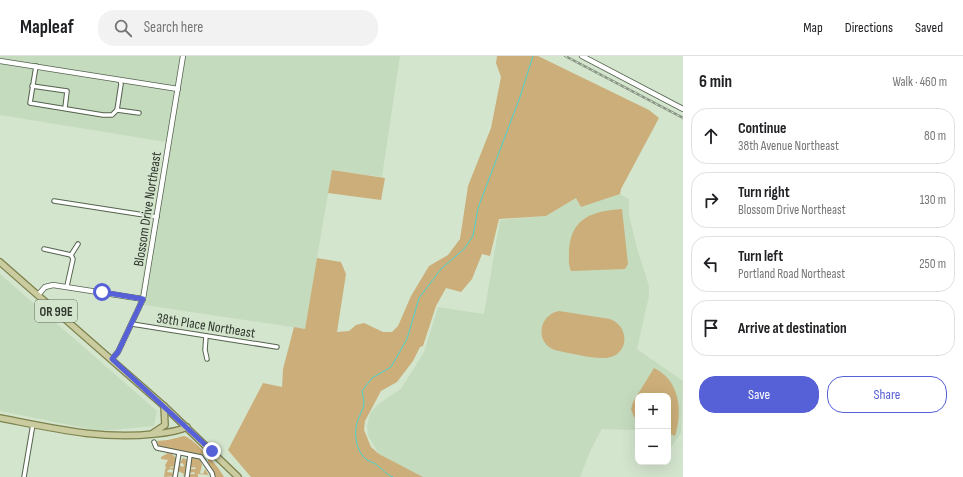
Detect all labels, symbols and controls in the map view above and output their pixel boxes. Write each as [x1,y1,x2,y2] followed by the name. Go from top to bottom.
[98,10,378,46] search box
[20,16,74,39] text: Mapleaf
[112,17,134,39] icon: search
[144,18,203,37] text: Search here
[803,19,823,36] text: Map
[845,19,893,36] text: Directions
[915,19,943,36] text: Saved
[699,72,732,92] text: 6 min
[892,74,947,90] text: Walk · 460 m
[738,119,787,138] text: Continue
[700,125,722,147] icon: ahead
[924,128,946,144] text: 80 m
[738,138,839,154] text: 38th Avenue Northeast
[130,150,165,268] street label: Blossom Drive Northeast
[738,183,790,202] text: Turn right
[700,189,722,211] icon: right
[920,192,946,208] text: 130 m
[738,202,846,218] text: Blossom Drive Northeast
[738,247,783,266] text: Turn left
[700,253,722,275] icon: left
[919,256,946,272] text: 250 m
[738,266,845,282] text: Portland Road Northeast
[93,283,111,301] route start
[35,300,77,322] road number: OR 99E
[155,309,256,342] street label: 38th Place Northeast
[700,317,722,339] icon: arrive
[738,319,847,338] text: Arrive at destination
[699,376,819,413] button: Save
[827,376,947,413] button: Share
[635,393,671,465] map controls
[635,393,671,429] button: +
[635,429,671,465] button: −
[203,442,221,460] route end

